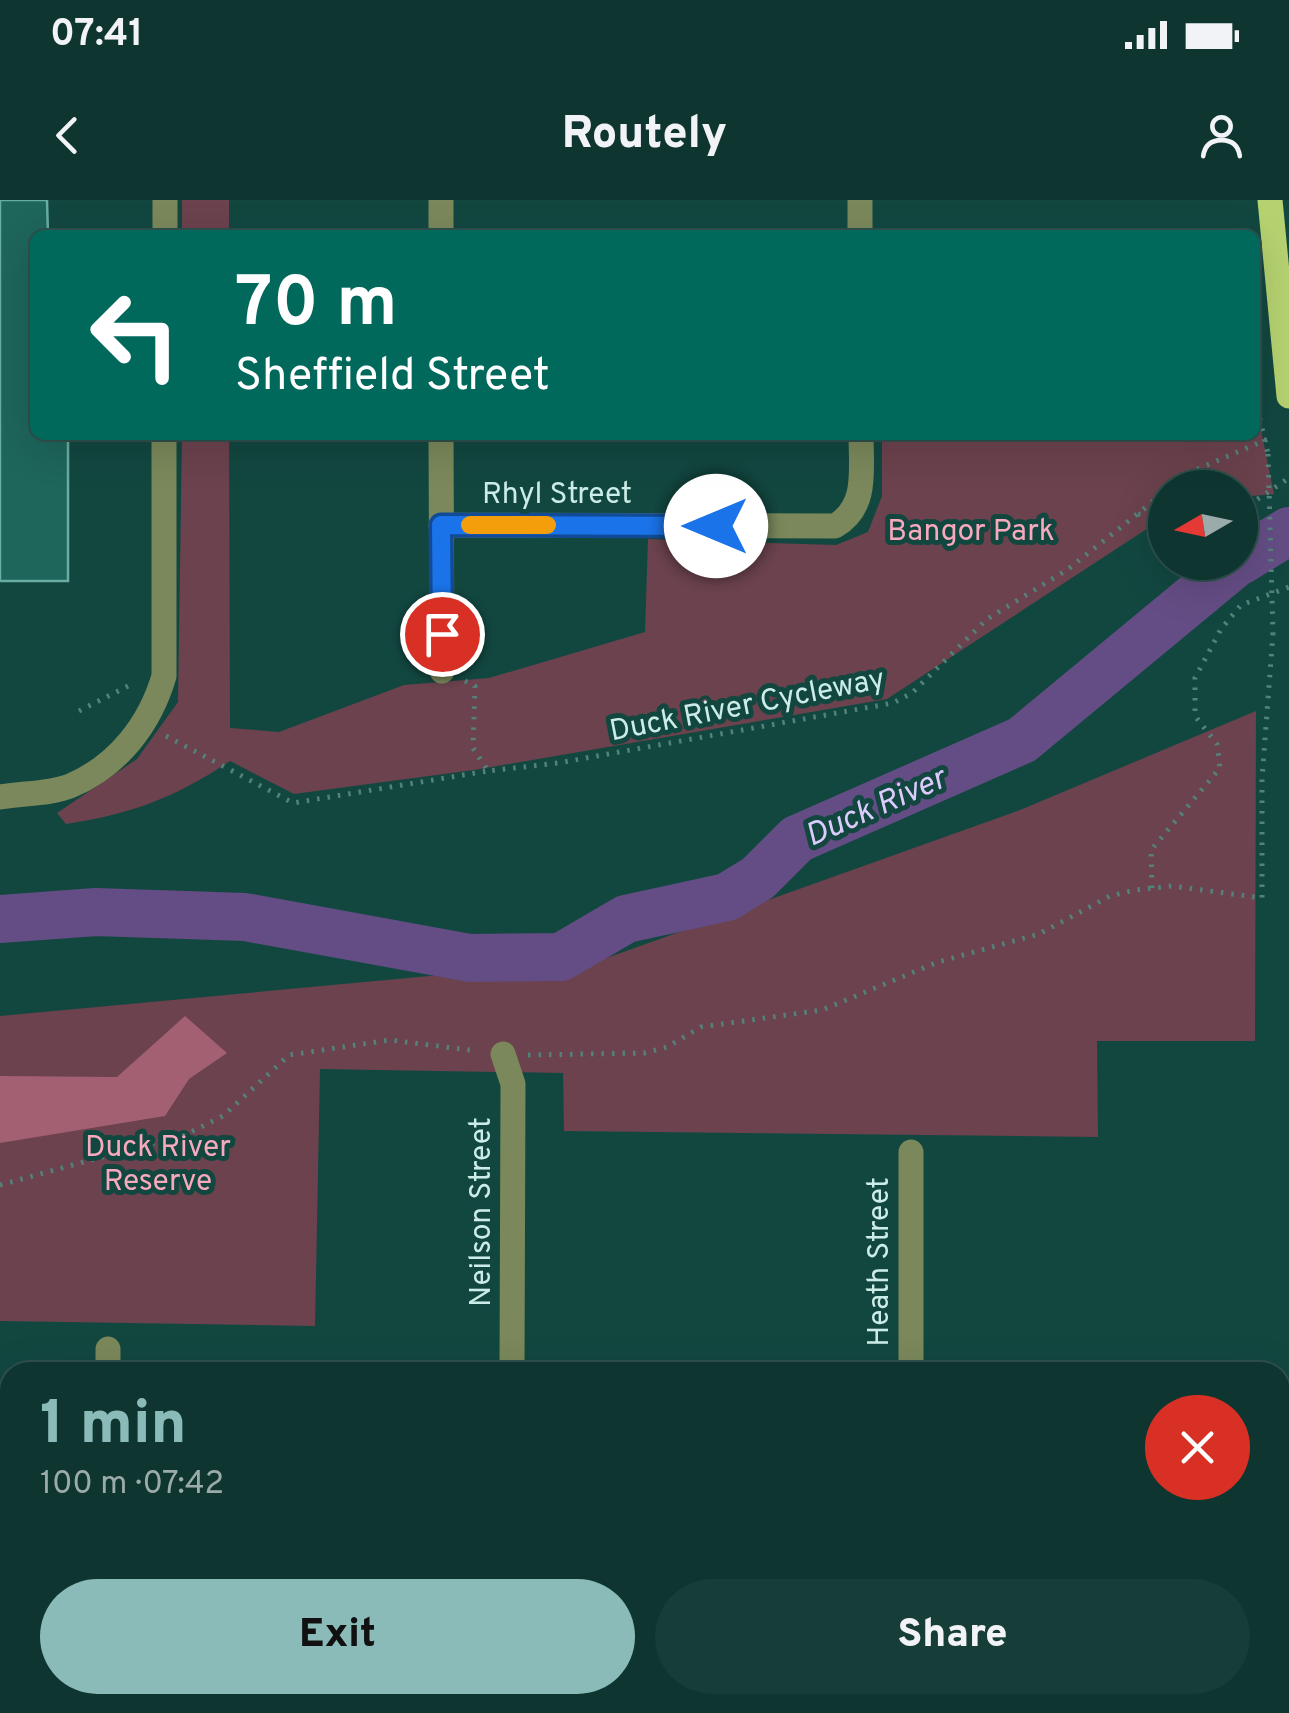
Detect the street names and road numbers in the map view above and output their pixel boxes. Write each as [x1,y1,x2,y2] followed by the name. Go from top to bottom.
[482,477,632,514] street label: Rhyl Street
[607,662,888,751] street label: Duck River Cycleway
[464,1117,501,1307] street label: Neilson Street
[862,1177,899,1347] street label: Heath Street

